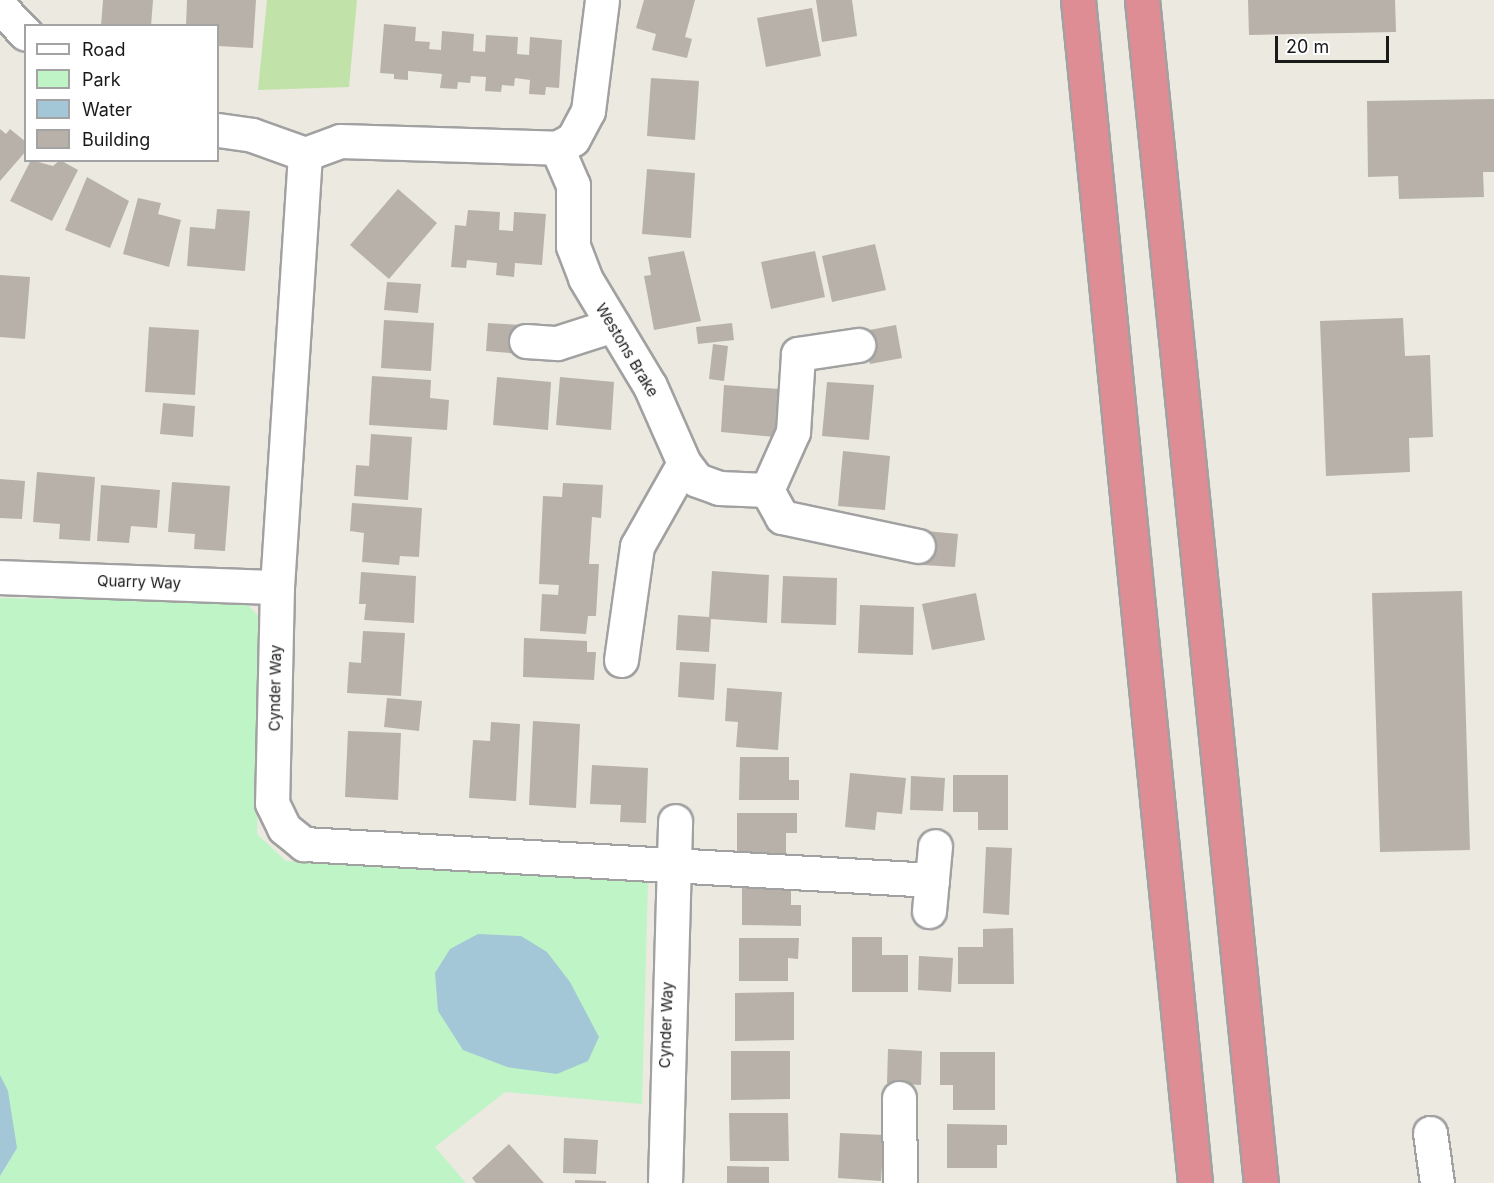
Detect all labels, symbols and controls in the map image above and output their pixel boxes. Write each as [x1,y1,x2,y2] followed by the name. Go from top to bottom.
[24,24,219,162] legend
[1278,24,1392,62] scale bar
[1286,36,1329,57] text: 20 m
[82,39,125,60] text: Road
[82,69,121,90] text: Park
[82,99,132,120] text: Water
[82,129,150,150] text: Building
[592,300,662,400] street label: Westons Brake
[97,572,181,592] street label: Quarry Way
[265,645,285,731] street label: Cynder Way
[655,981,677,1069] street label: Cynder Way

